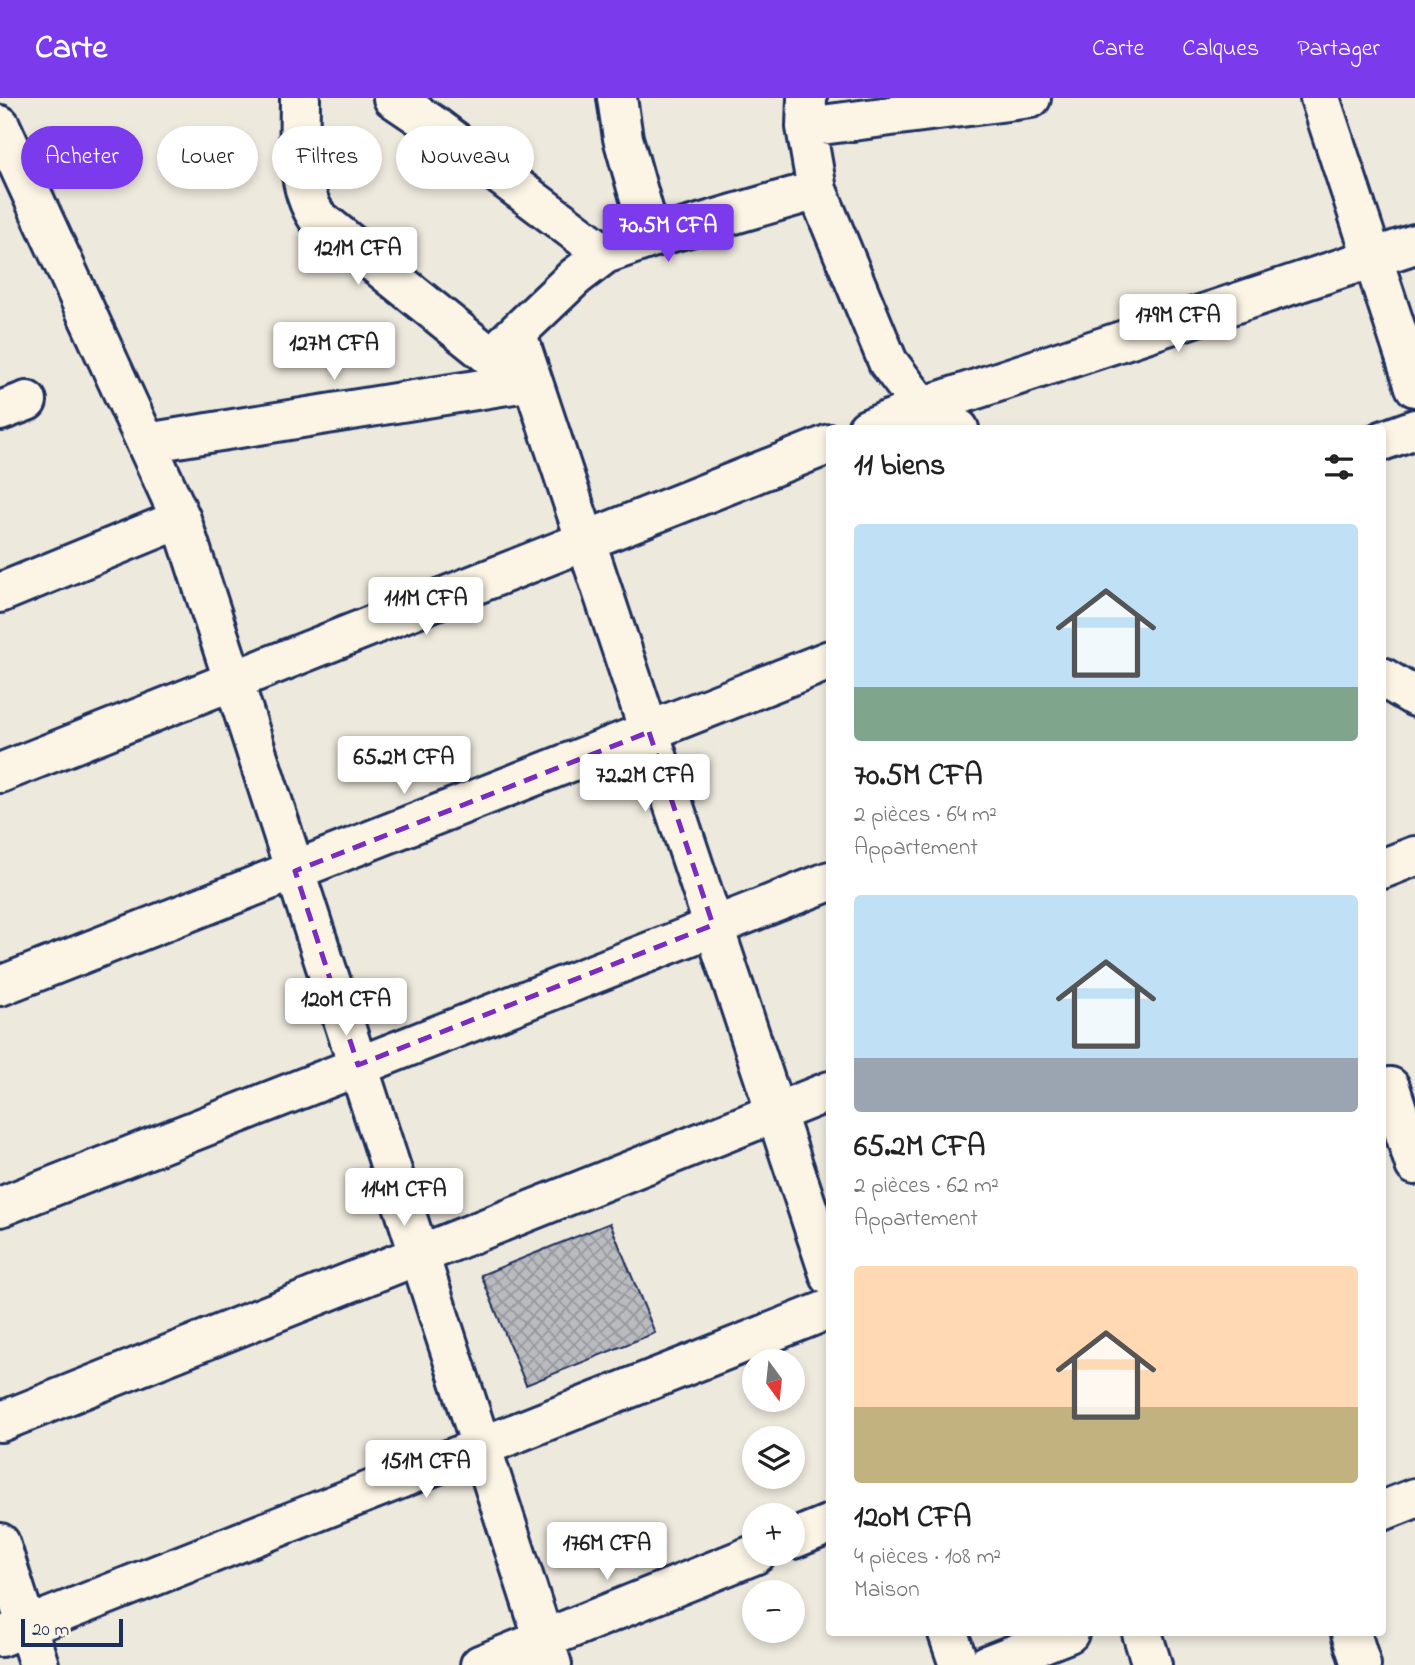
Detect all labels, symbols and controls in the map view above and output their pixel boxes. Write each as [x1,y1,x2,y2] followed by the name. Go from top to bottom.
[35,25,107,73] text: Carte
[1092,32,1144,67] text: Carte
[1182,32,1259,67] text: Calques
[1297,32,1380,67] text: Partager
[21,126,143,189] chip: Acheter
[157,126,258,189] chip: Louer
[272,126,382,189] chip: Filtres
[396,126,534,189] chip: Nouveau
[588,204,748,264] pin: 70.5M CFA
[619,210,717,243] text: 70.5M CFA
[286,228,430,287] pin: 121M CFA
[314,233,402,266] text: 121M CFA
[1106,294,1250,354] pin: 179M CFA
[1135,300,1221,333] text: 179M CFA
[262,322,406,382] pin: 127M CFA
[289,328,379,361] text: 127M CFA
[854,445,945,489] text: 11 biens
[1320,448,1358,486] icon: filters
[1043,570,1169,696] icon: home
[354,578,498,637] pin: 111M CFA
[384,583,468,616] text: 111M CFA
[324,736,484,796] pin: 65.2M CFA
[354,742,454,775] text: 65.2M CFA
[565,754,725,814] pin: 72.2M CFA
[854,755,983,799] text: 70.5M CFA
[596,760,694,793] text: 72.2M CFA
[854,799,997,832] text: 2 pièces · 64 m²
[854,832,978,865] text: Appartement
[1043,941,1169,1067] icon: home
[274,978,418,1038] pin: 120M CFA
[301,984,391,1017] text: 120M CFA
[854,1126,986,1170] text: 65.2M CFA
[332,1168,476,1228] pin: 114M CFA
[854,1170,999,1203] text: 2 pièces · 62 m²
[361,1174,447,1207] text: 114M CFA
[854,1203,978,1236] text: Appartement
[1043,1312,1169,1438] icon: home
[742,1349,805,1412] north arrow
[742,1349,805,1643] map controls
[742,1426,805,1489] button: layers
[354,1440,498,1500] pin: 151M CFA
[381,1446,471,1479] text: 151M CFA
[854,1497,972,1541] text: 120M CFA
[742,1503,805,1566] button: +
[535,1522,679,1582] pin: 176M CFA
[563,1528,651,1561] text: 176M CFA
[854,1541,1001,1574] text: 4 pièces · 108 m²
[854,1574,920,1607] text: Maison
[742,1580,805,1643] button: −
[21,1616,122,1648] scale bar
[32,1617,69,1644] text: 20 m

